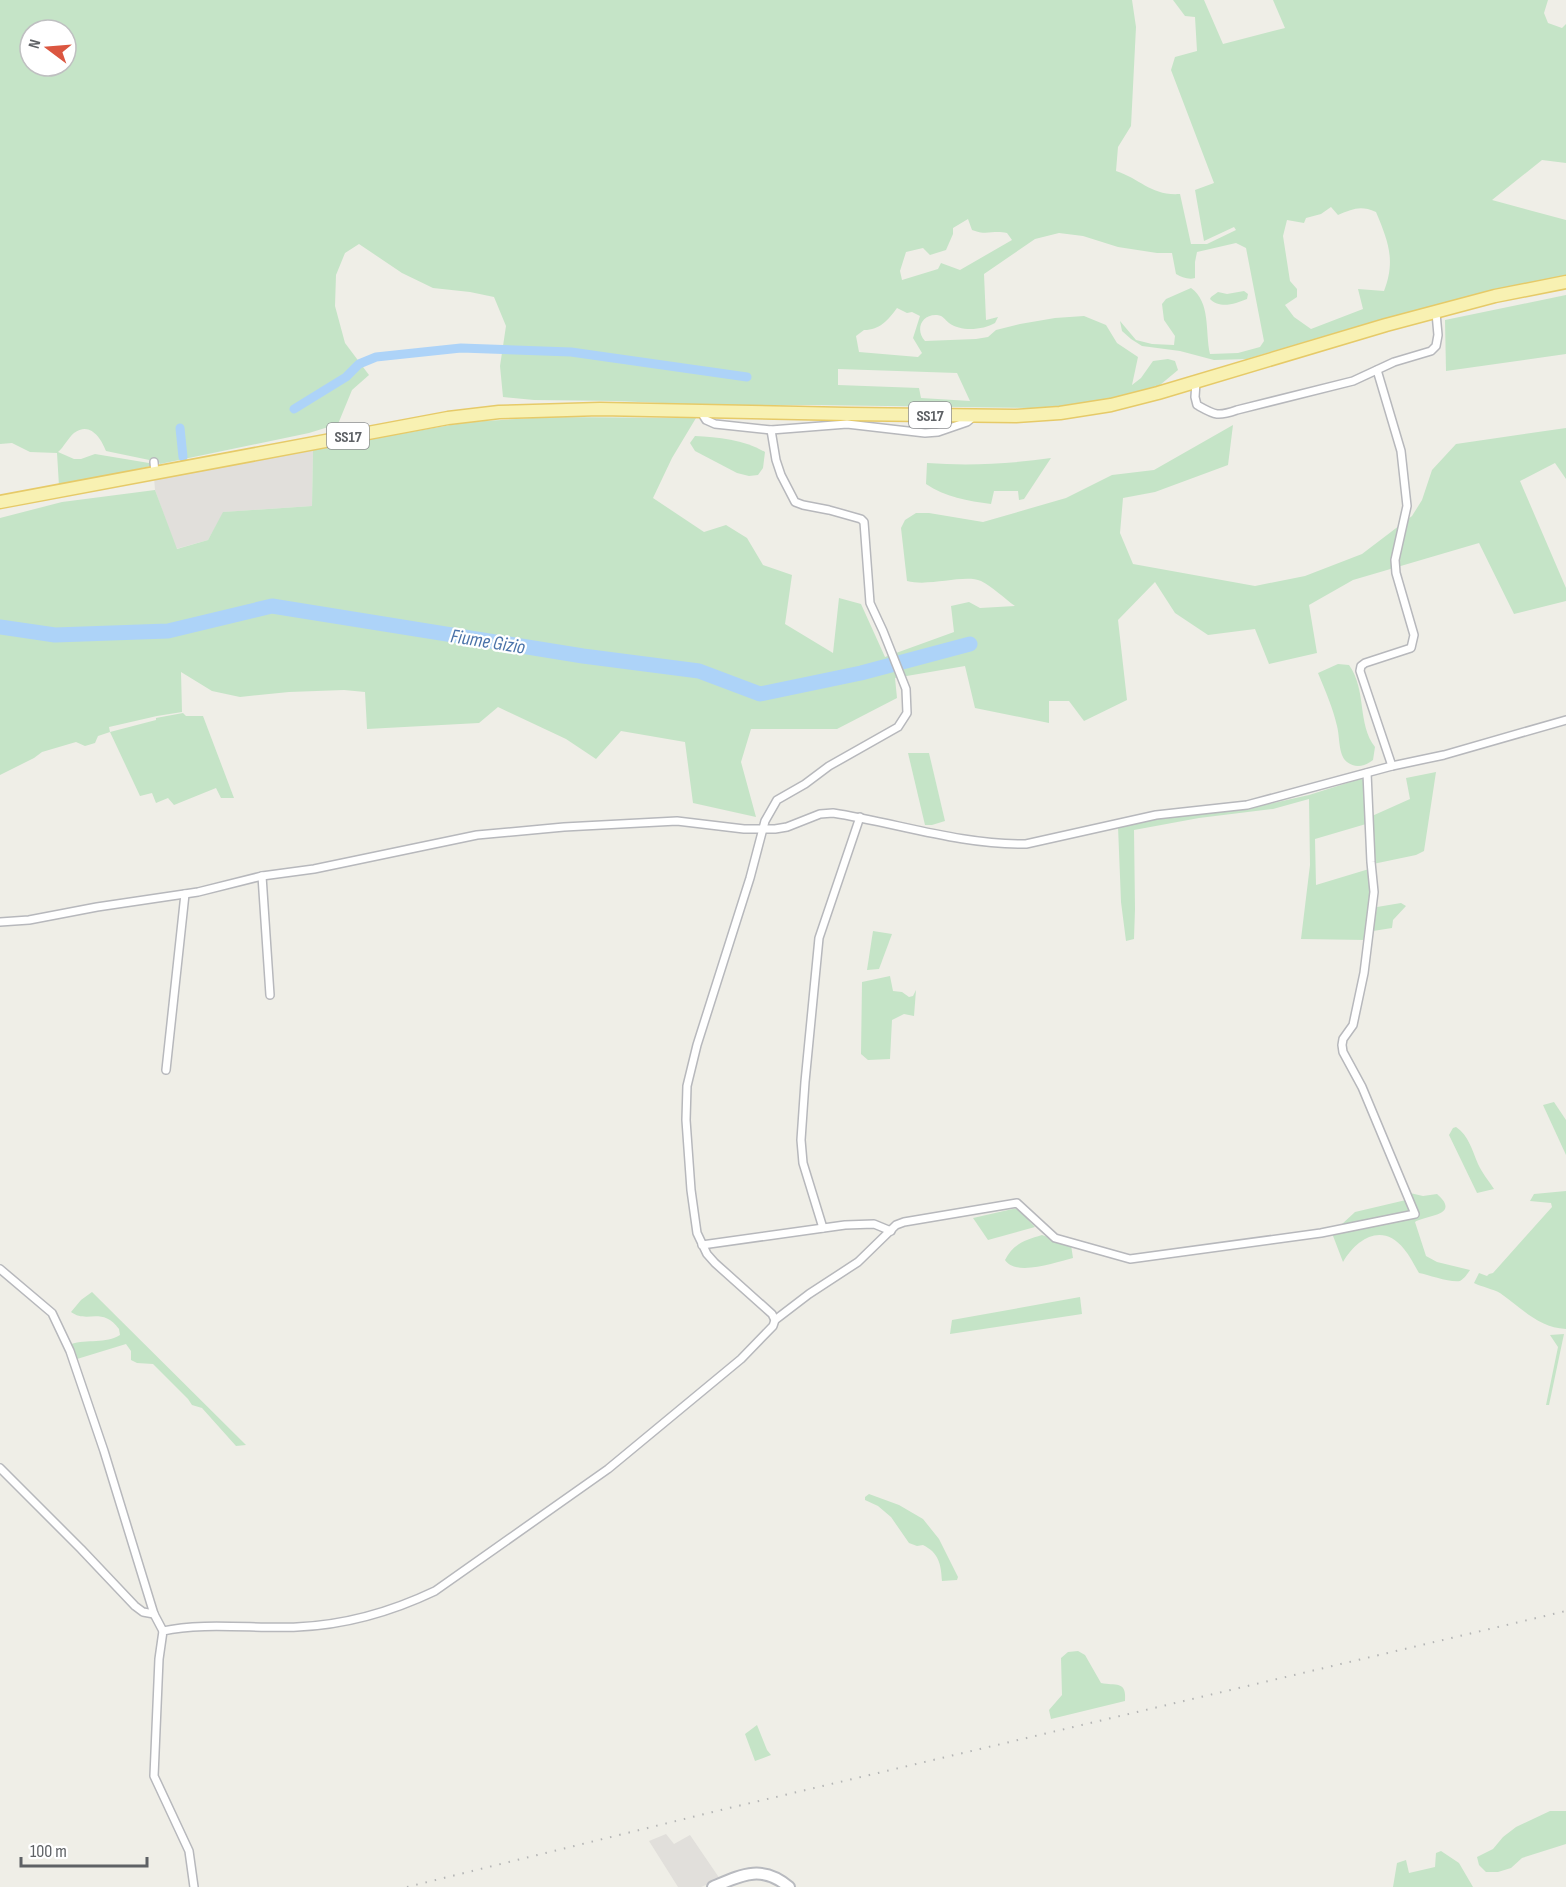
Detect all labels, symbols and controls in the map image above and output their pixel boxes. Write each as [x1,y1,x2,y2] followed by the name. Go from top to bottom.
[18,18,78,78] north arrow
[25,38,45,51] text: N
[909,402,951,428] road number: SS17
[327,423,369,449] road number: SS17
[449,624,527,660] water label: Fiume Gizio
[21,1830,147,1868] scale bar
[30,1841,67,1862] text: 100 m

